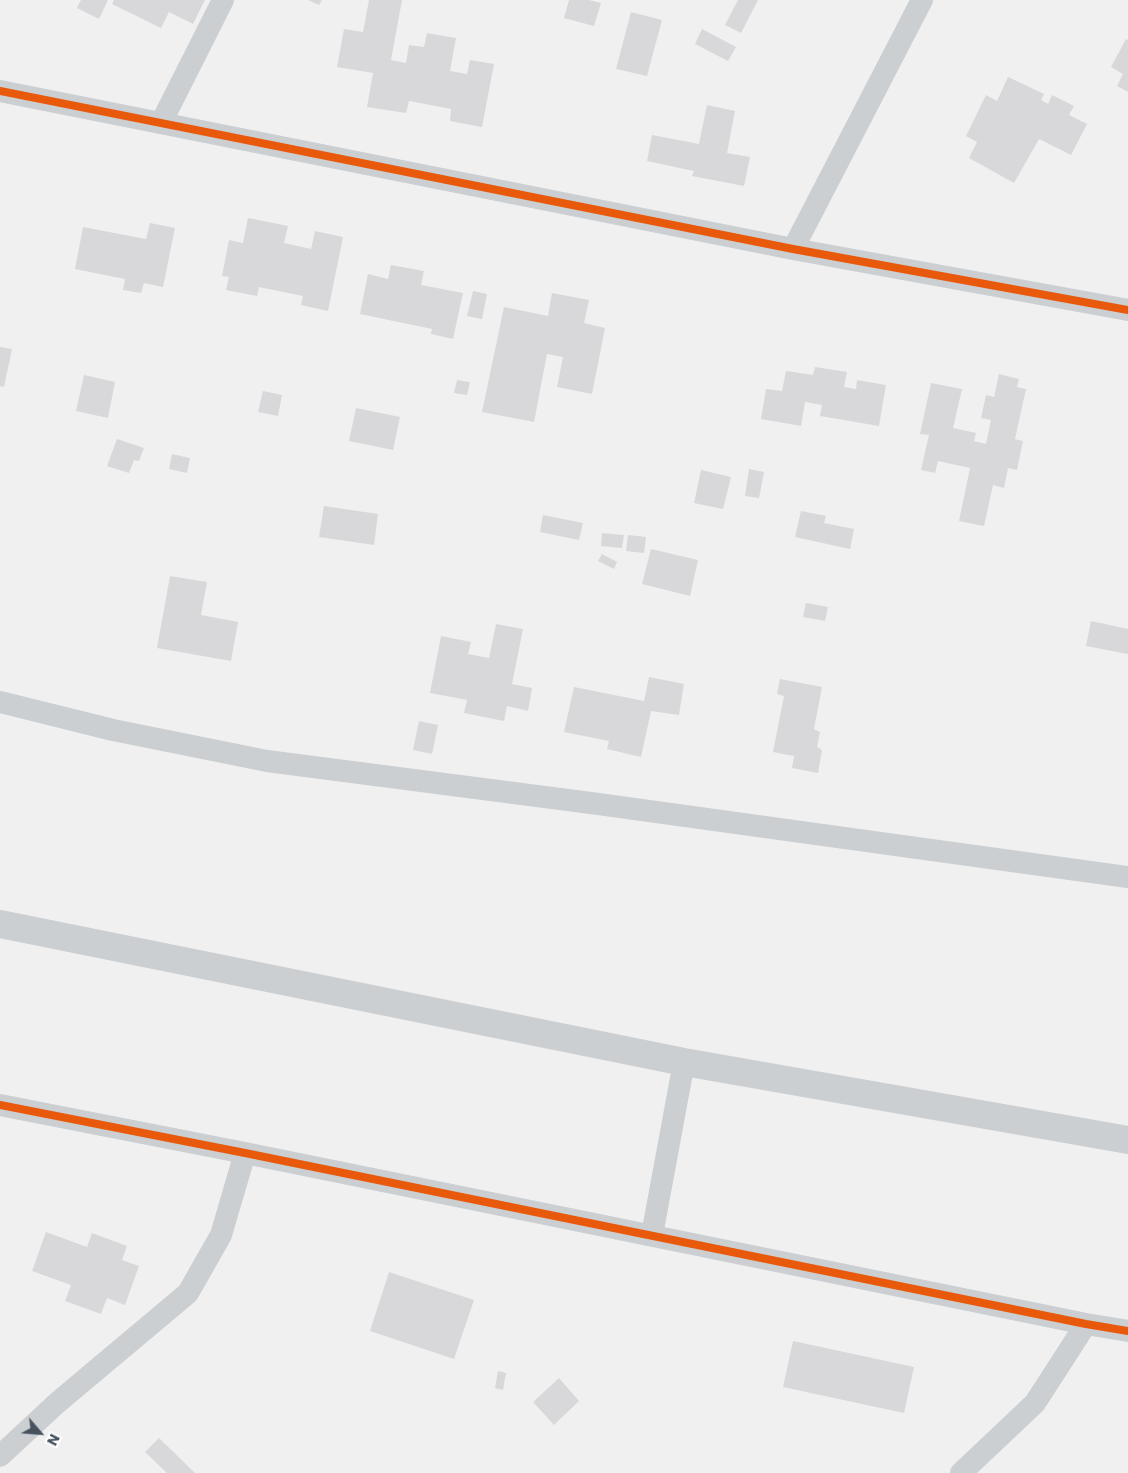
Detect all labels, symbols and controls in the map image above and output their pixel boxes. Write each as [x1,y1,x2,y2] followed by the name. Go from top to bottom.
[15,1408,65,1458] north arrow
[42,1431,65,1449] text: N

